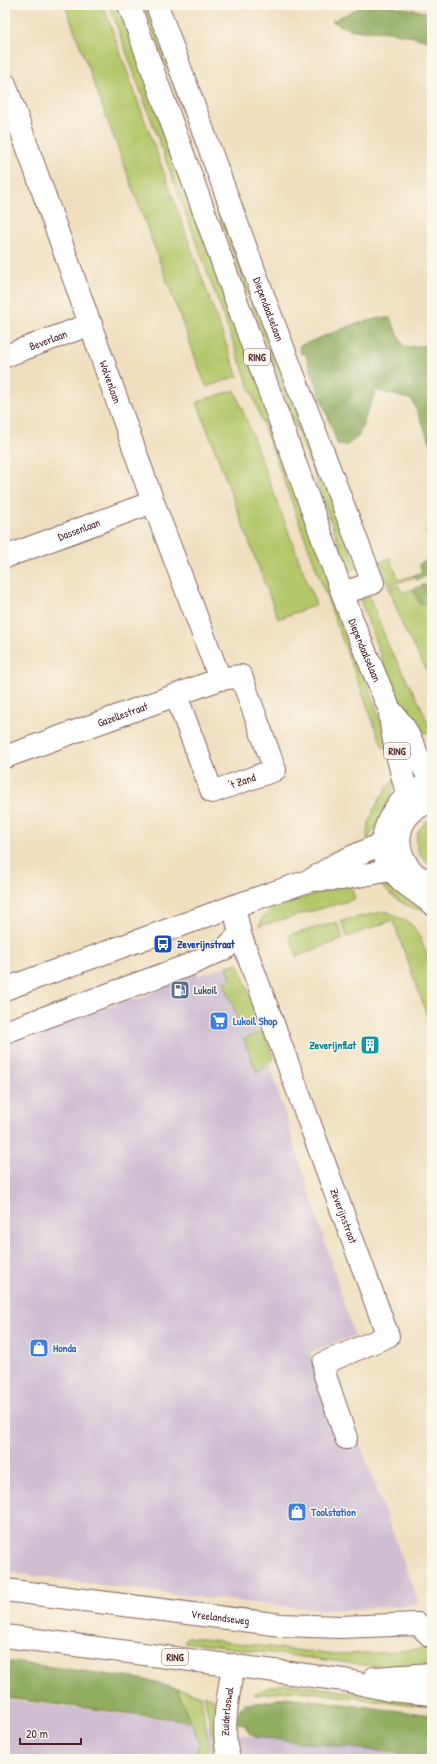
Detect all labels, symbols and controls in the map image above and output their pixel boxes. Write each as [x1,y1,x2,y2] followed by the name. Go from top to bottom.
[250,275,287,343] street label: Diependaalselaan
[27,326,69,353] street label: Beverlaan
[244,349,270,365] road number: RING
[96,359,124,405] street label: Wolvenlaan
[56,515,102,544] street label: Dassenlaan
[345,617,384,684] street label: Diependaalselaan
[95,699,150,730] street label: Gazellestraat
[384,743,410,759] road number: RING
[227,770,258,792] street label: 't Zand
[152,933,174,955] bus stop icon: Zeverijnstraat
[177,937,236,952] place label: Zeverijnstraat
[169,979,191,1001] fuel station icon: Lukoil
[194,983,218,997] place label: Lukoil
[208,1010,230,1032] supermarket icon: Lukoil Shop
[233,1014,278,1029] place label: Lukoil Shop
[359,1034,381,1056] building icon: Zeverijnflat
[309,1038,357,1053] place label: Zeverijnflat
[327,1186,360,1246] street label: Zeverijnstraat
[28,1337,50,1359] shop icon: Honda
[53,1341,77,1355] place label: Honda
[286,1501,308,1523] shop icon: Toolstation
[310,1505,356,1519] place label: Toolstation
[190,1607,250,1628] street label: Vreelandseweg
[162,1649,188,1665] road number: RING
[218,1686,237,1736] street label: Zuiderloswal
[20,1720,81,1746] scale bar
[26,1725,48,1742] text: 20 m

